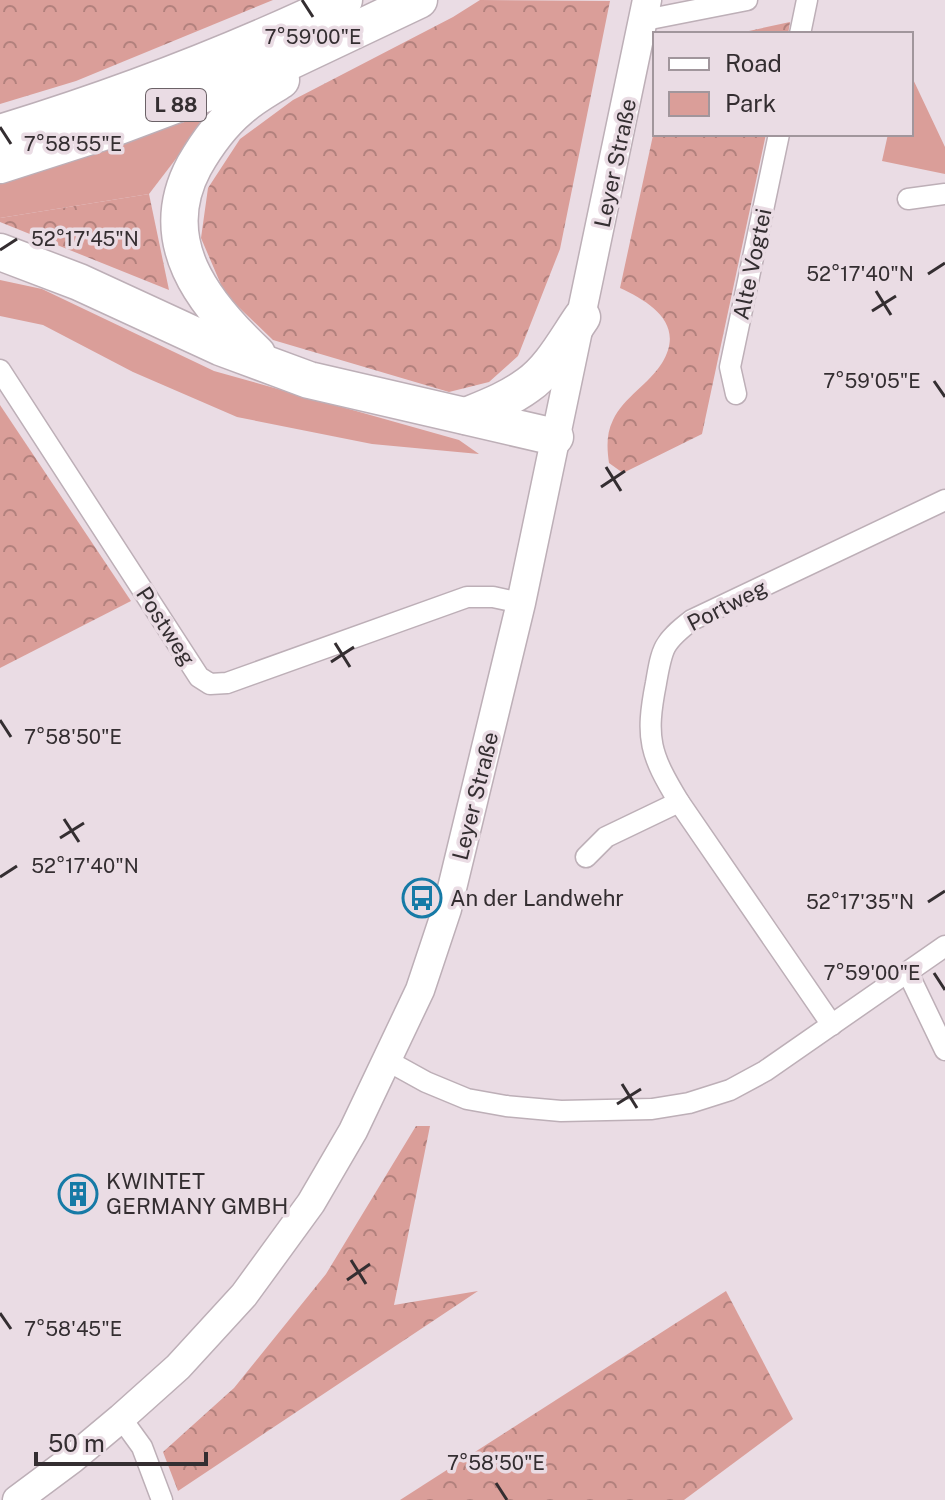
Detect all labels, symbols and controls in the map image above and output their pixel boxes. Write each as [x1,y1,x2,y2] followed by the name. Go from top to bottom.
[265,25,361,49] text: 7°59'00"E
[653,32,913,136] legend
[725,49,782,77] text: Road
[146,89,206,121] road number: L 88
[725,89,776,117] text: Park
[589,96,641,230] street label: Leyer Straße
[24,132,122,156] text: 7°58'55"E
[728,206,776,322] street label: Alte Vogtei
[31,227,139,251] text: 52°17'45"N
[806,262,914,286] text: 52°17'40"N
[823,369,921,393] text: 7°59'05"E
[683,574,771,636] street label: Portweg
[131,582,201,670] street label: Postweg
[24,725,122,749] text: 7°58'50"E
[447,729,503,863] street label: Leyer Straße
[31,854,139,878] text: 52°17'40"N
[401,877,443,919] bus stop icon: An der Landwehr
[450,885,624,911] place label: An der Landwehr
[806,890,914,914] text: 52°17'35"N
[824,961,920,985] text: 7°59'00"E
[106,1168,288,1219] place label: KWINTET GERMANY GMBH
[57,1173,99,1215] building icon: KWINTET GERMANY GMBH
[24,1317,122,1341] text: 7°58'45"E
[36,1416,206,1466] scale bar
[48,1429,105,1457] text: 50 m
[447,1451,545,1475] text: 7°58'50"E

